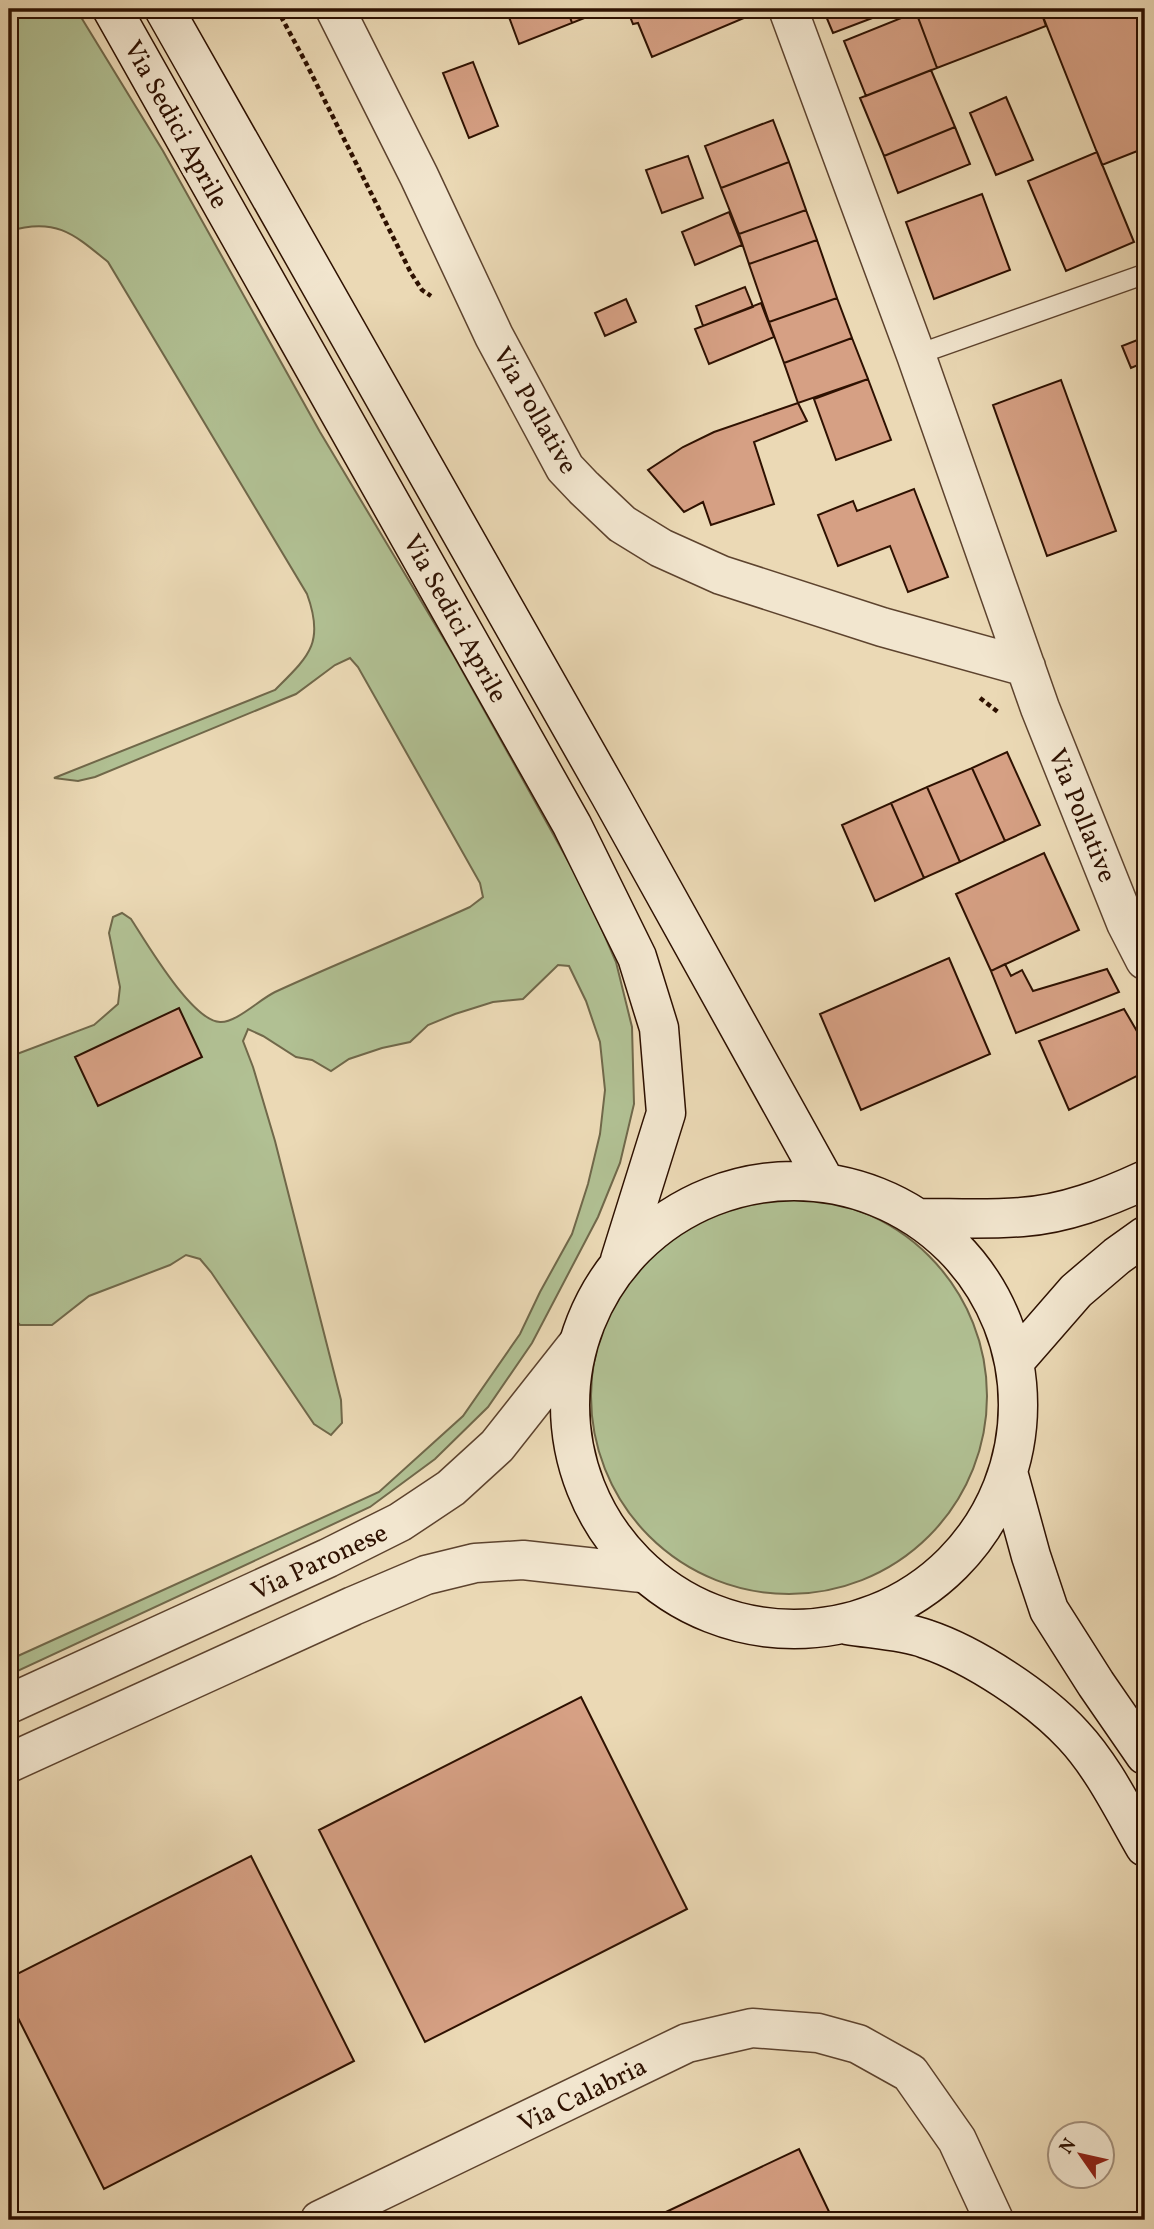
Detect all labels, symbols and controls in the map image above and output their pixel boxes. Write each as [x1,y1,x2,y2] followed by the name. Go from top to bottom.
[114,34,236,216] street label: Via Sedici Aprile
[483,341,585,481] street label: Via Pollative
[393,528,515,710] street label: Via Sedici Aprile
[1038,743,1124,888] street label: Via Pollative
[246,1516,394,1610] street label: Via Paronese
[512,2049,653,2142] street label: Via Calabria
[1046,2120,1116,2190] north arrow
[1054,2133,1083,2160] text: N

